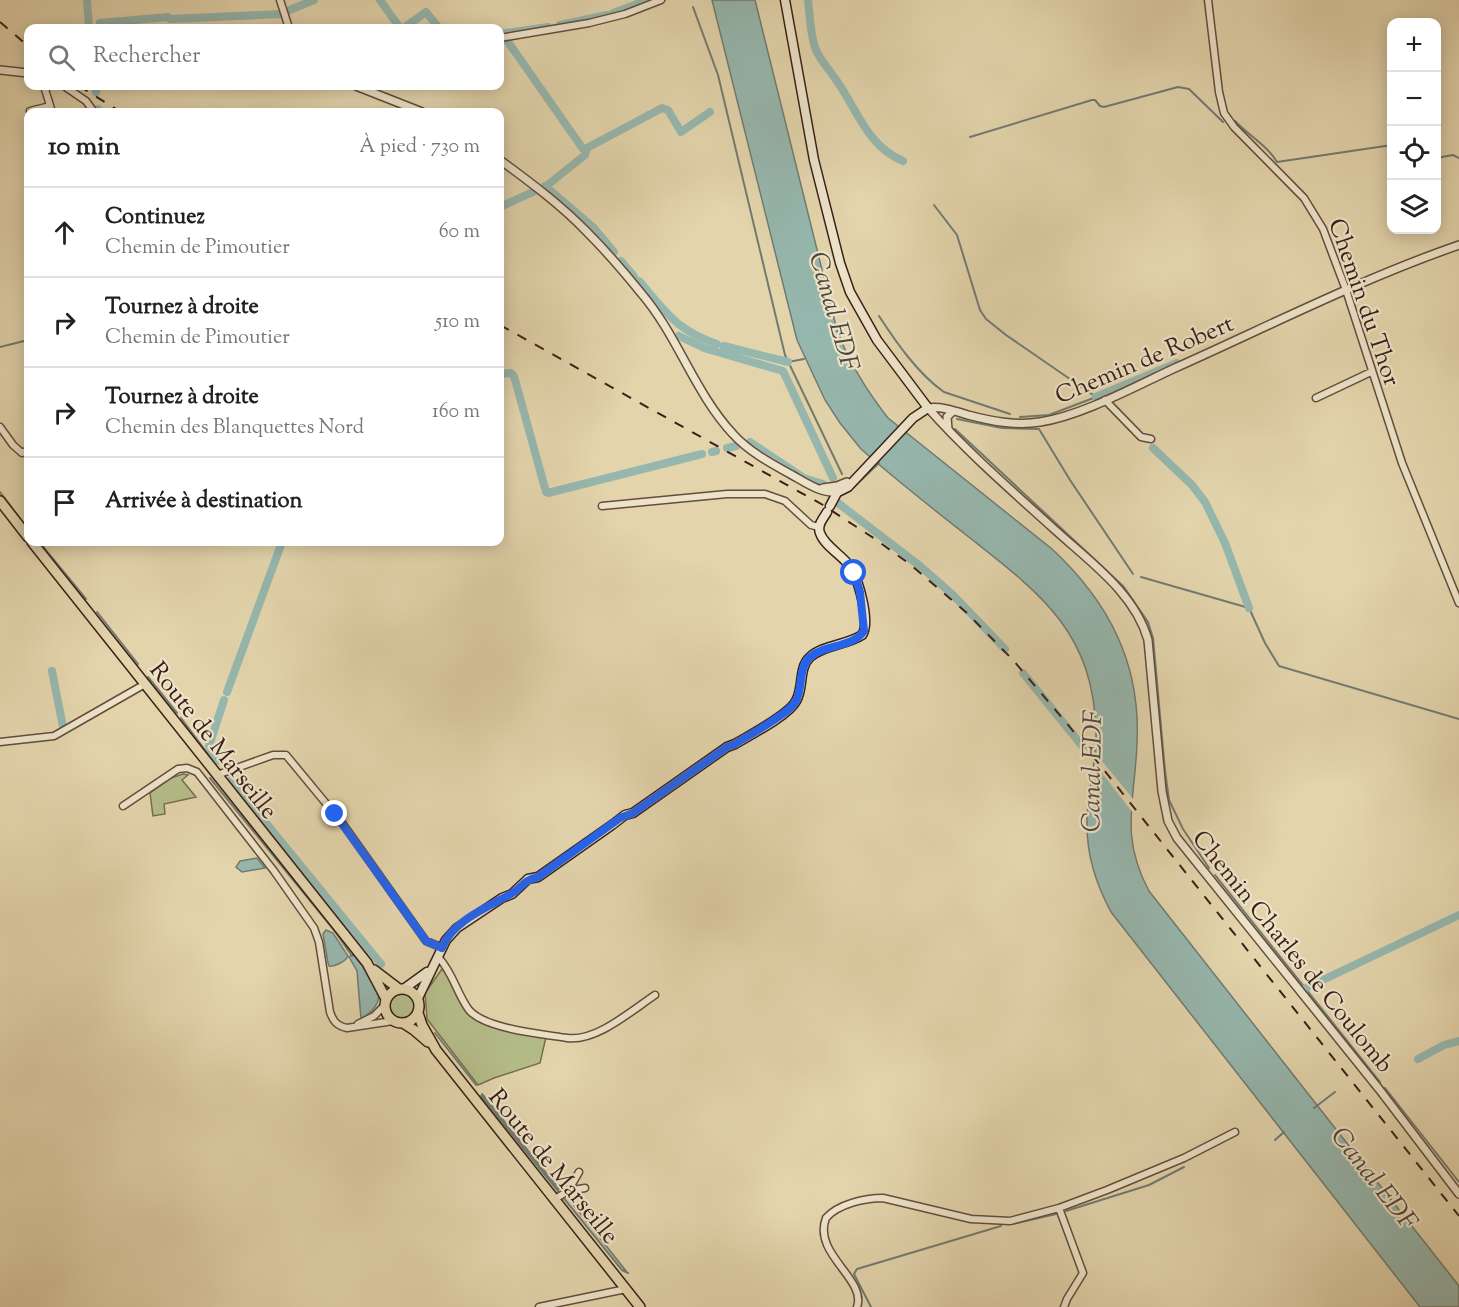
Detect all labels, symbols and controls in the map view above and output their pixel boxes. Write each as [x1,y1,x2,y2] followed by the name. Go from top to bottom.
[1387,18,1441,234] map controls
[1387,18,1441,72] button: +
[24,24,504,90] search box
[45,41,78,74] icon: search
[93,41,200,73] text: Rechercher
[1387,72,1441,126] button: −
[1387,126,1441,180] button: locate
[48,129,120,166] text: 10 min
[359,133,480,162] text: À pied · 730 m
[1387,180,1441,234] button: layers
[105,202,205,234] text: Continuez
[1318,214,1408,391] street label: Chemin du Thor
[48,216,81,249] icon: ahead
[439,218,480,247] text: 60 m
[105,234,290,263] text: Chemin de Pimoutier
[798,248,867,376] water label: Canal EDF
[105,292,259,324] text: Tournez à droite
[48,306,81,339] icon: right
[435,308,480,337] text: 510 m
[1050,308,1239,414] street label: Chemin de Robert
[105,324,290,353] text: Chemin de Pimoutier
[105,382,259,414] text: Tournez à droite
[48,396,81,429] icon: right
[432,398,480,427] text: 160 m
[105,414,364,443] text: Chemin des Blanquettes Nord
[48,486,81,519] icon: arrive
[105,486,302,518] text: Arrivée à destination
[840,559,866,585] route start
[140,655,285,827] street label: Route de Marseille
[1074,710,1113,832] water label: Canal EDF
[321,800,347,826] route end
[1183,824,1400,1081] street label: Chemin Charles de Coulomb
[479,1082,626,1252] street label: Route de Marseille
[1321,1120,1425,1239] water label: Canal EDF

